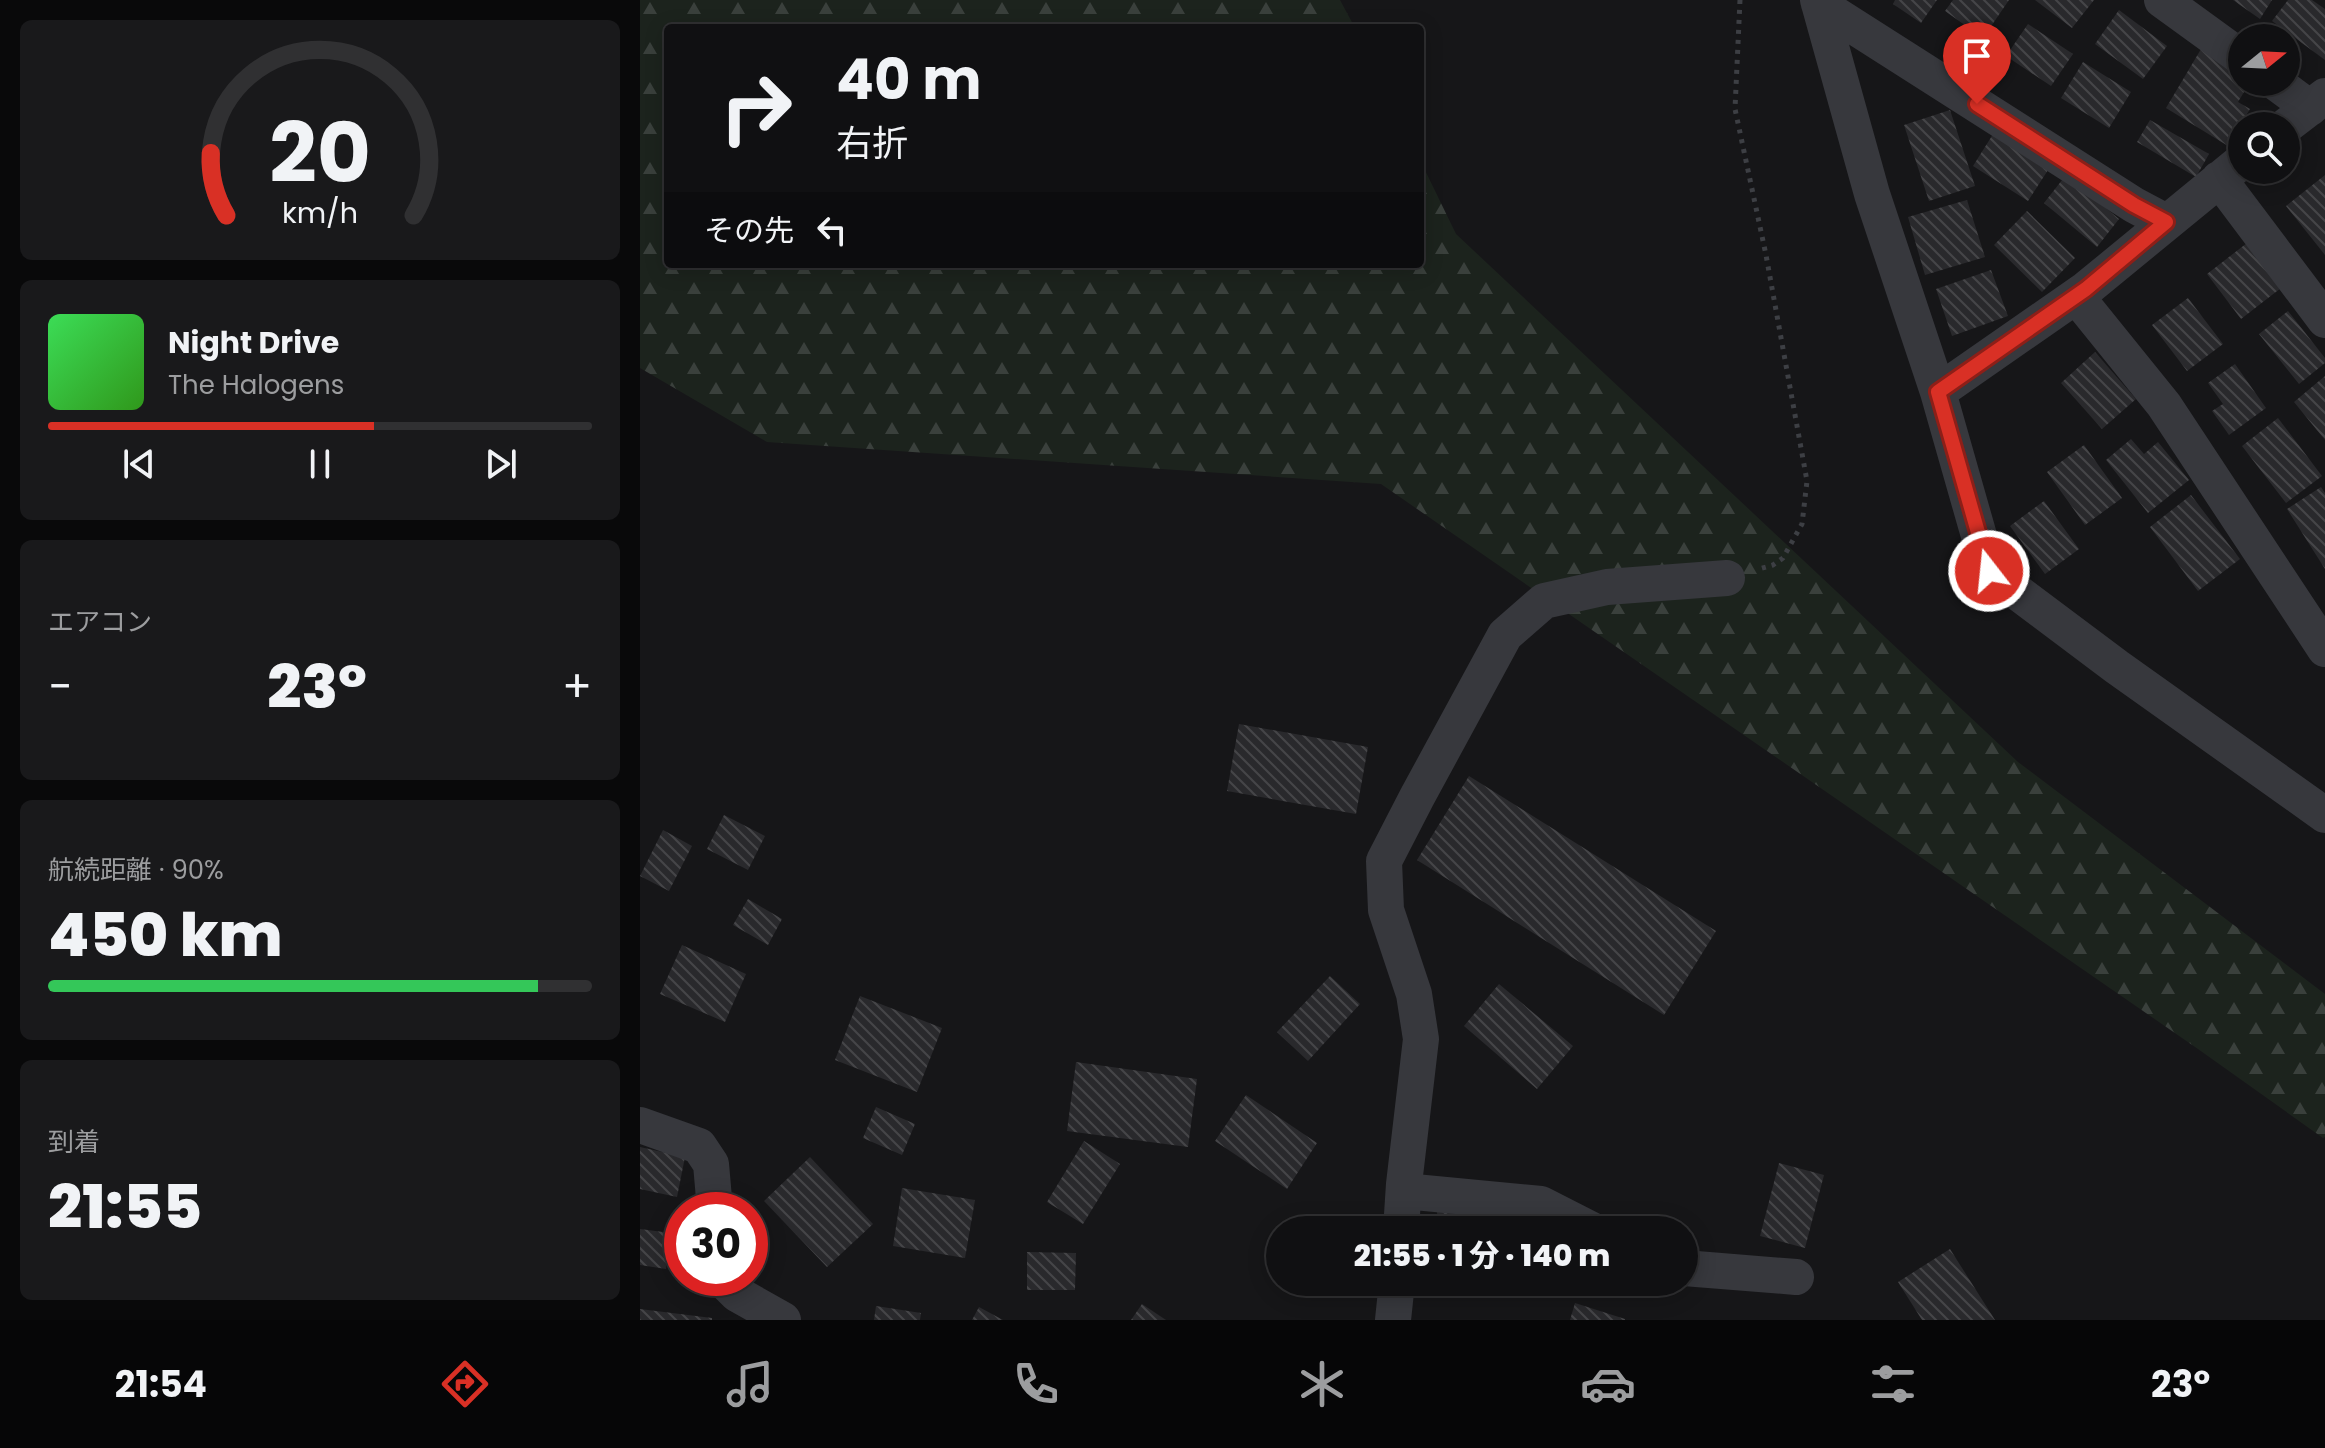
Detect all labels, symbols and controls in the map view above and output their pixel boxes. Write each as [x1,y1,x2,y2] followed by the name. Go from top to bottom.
[1943,22,2011,104] pin
[2228,24,2300,96] north arrow
[2228,24,2300,184] map controls
[1955,34,1999,78] icon: arrive
[836,40,982,119] text: 40 m
[704,56,808,160] icon: right
[269,95,371,211] text: 20
[2228,112,2300,184] button: search
[836,118,908,169] text: 右折
[282,193,358,233] text: km/h
[810,208,854,252] icon: left
[704,209,794,252] text: その先
[168,321,339,364] text: Night Drive
[168,367,344,403] text: The Halogens
[117,442,161,486] icon: previous
[298,442,342,486] icon: pause
[479,442,523,486] icon: next
[1947,529,2031,613] position arrow
[48,604,152,640] text: エアコン
[267,645,367,729] text: 23°
[48,656,72,717] text: −
[562,656,592,717] text: +
[48,852,224,888] text: 航続距離 · 90%
[48,893,282,977] text: 450 km
[48,1124,100,1160] text: 到着
[48,1165,202,1249] text: 21:55
[664,1192,768,1296] speed limit sign: 30
[1354,1234,1610,1277] text: 21:55 · 1 分 · 140 m
[437,1356,493,1412] icon: directions
[722,1356,778,1412] icon: music
[1008,1356,1064,1412] icon: phone
[1294,1356,1350,1412] icon: climate
[1580,1356,1636,1412] icon: car
[1865,1356,1921,1412] icon: filters
[115,1359,207,1410] text: 21:54
[2151,1359,2210,1410] text: 23°

